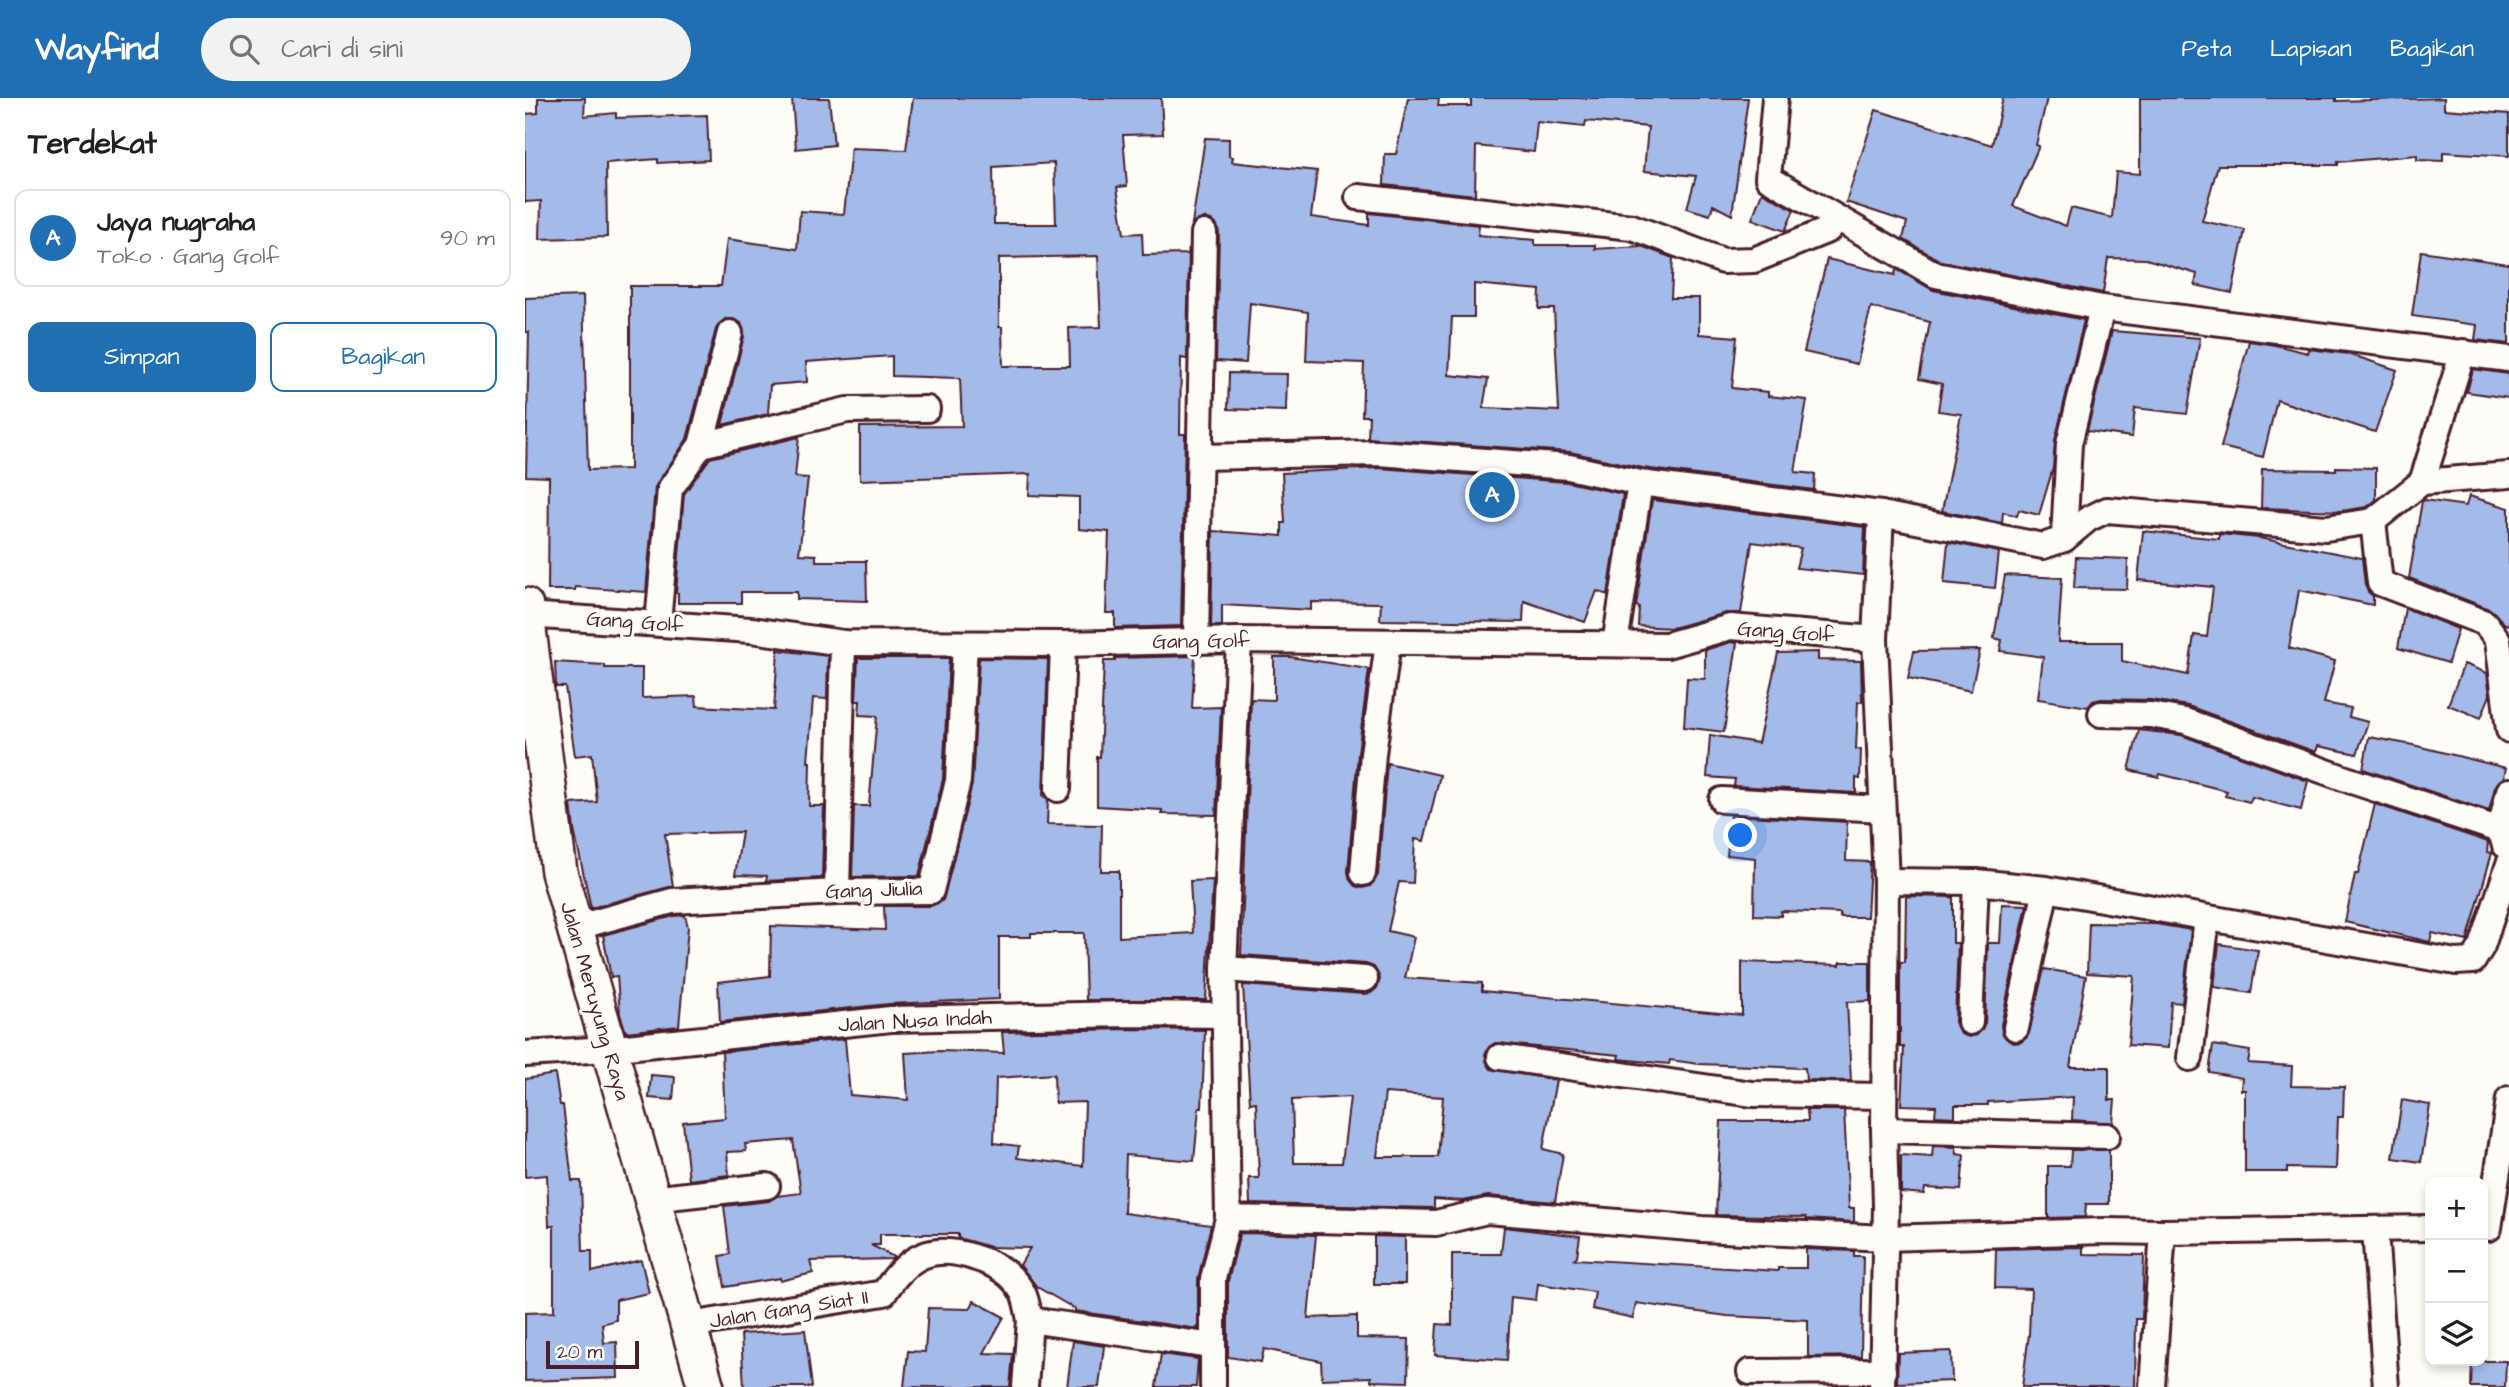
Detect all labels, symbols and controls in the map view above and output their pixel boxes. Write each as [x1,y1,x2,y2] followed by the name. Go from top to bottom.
[201,18,691,81] search box
[35,26,159,72] text: Wayfind
[225,30,263,68] icon: search
[281,31,403,67] text: Cari di sini
[2181,32,2232,66] text: Peta
[2270,32,2352,66] text: Lapisan
[2390,32,2474,66] text: Bagikan
[28,123,157,165] text: Terdekat
[97,204,255,240] text: Jaya nugraha
[46,222,60,254] text: A
[440,222,495,254] text: 90 m
[97,240,279,272] text: Toko · Gang Golf
[28,322,256,392] button: Simpan
[270,322,497,392] button: Bagikan
[1469,469,1515,521] pin: A
[585,604,685,642] street label: Gang Golf
[1736,614,1836,652] street label: Gang Golf
[1152,626,1250,658] street label: Gang Golf
[1723,818,1757,852] your location
[825,874,923,908] street label: Gang Jiulia
[551,898,637,1105] street label: Jalan Meruyung Raya
[838,1002,993,1040] street label: Jalan Nusa Indah
[2425,1177,2488,1366] map controls
[2425,1177,2488,1240] button: +
[2425,1240,2488,1303] button: −
[708,1282,871,1338] street label: Jalan Gang Siat II
[2425,1303,2488,1366] button: layers
[546,1338,639,1370] scale bar
[557,1339,602,1366] text: 20 m

